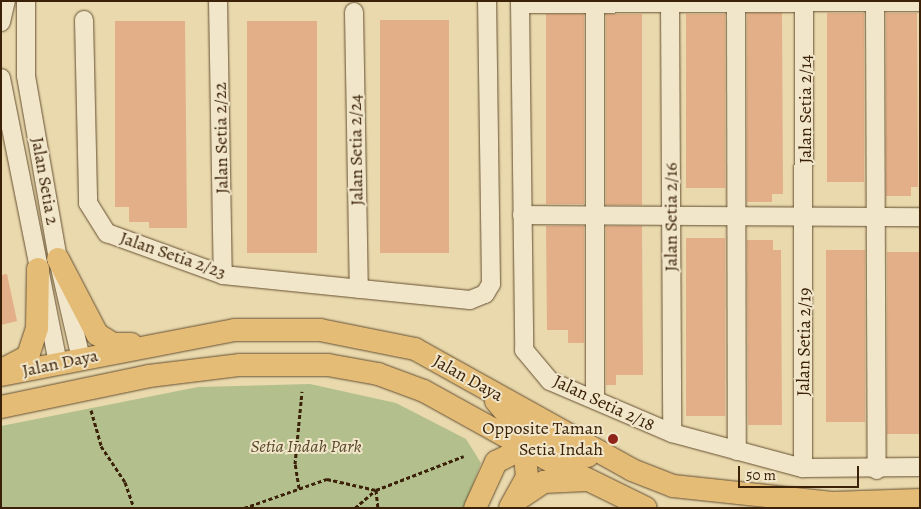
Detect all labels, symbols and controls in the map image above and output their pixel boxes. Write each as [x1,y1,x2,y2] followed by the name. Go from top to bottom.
[794,55,816,163] street label: Jalan Setia 2/14
[209,82,233,194] street label: Jalan Setia 2/22
[344,94,368,206] street label: Jalan Setia 2/24
[27,135,63,227] street label: Jalan Setia 2
[660,162,682,272] street label: Jalan Setia 2/16
[117,227,229,283] street label: Jalan Setia 2/23
[792,287,816,397] street label: Jalan Setia 2/19
[20,344,100,382] street label: Jalan Daya
[429,350,507,406] street label: Jalan Daya
[550,370,658,436] street label: Jalan Setia 2/18
[482,418,603,460] place label: Opposite Taman Setia Indah
[607,433,619,445] marker: Opposite Taman Setia Indah
[250,435,362,457] park label: Setia Indah Park
[741,456,862,488] scale bar
[746,465,776,485] text: 50 m

